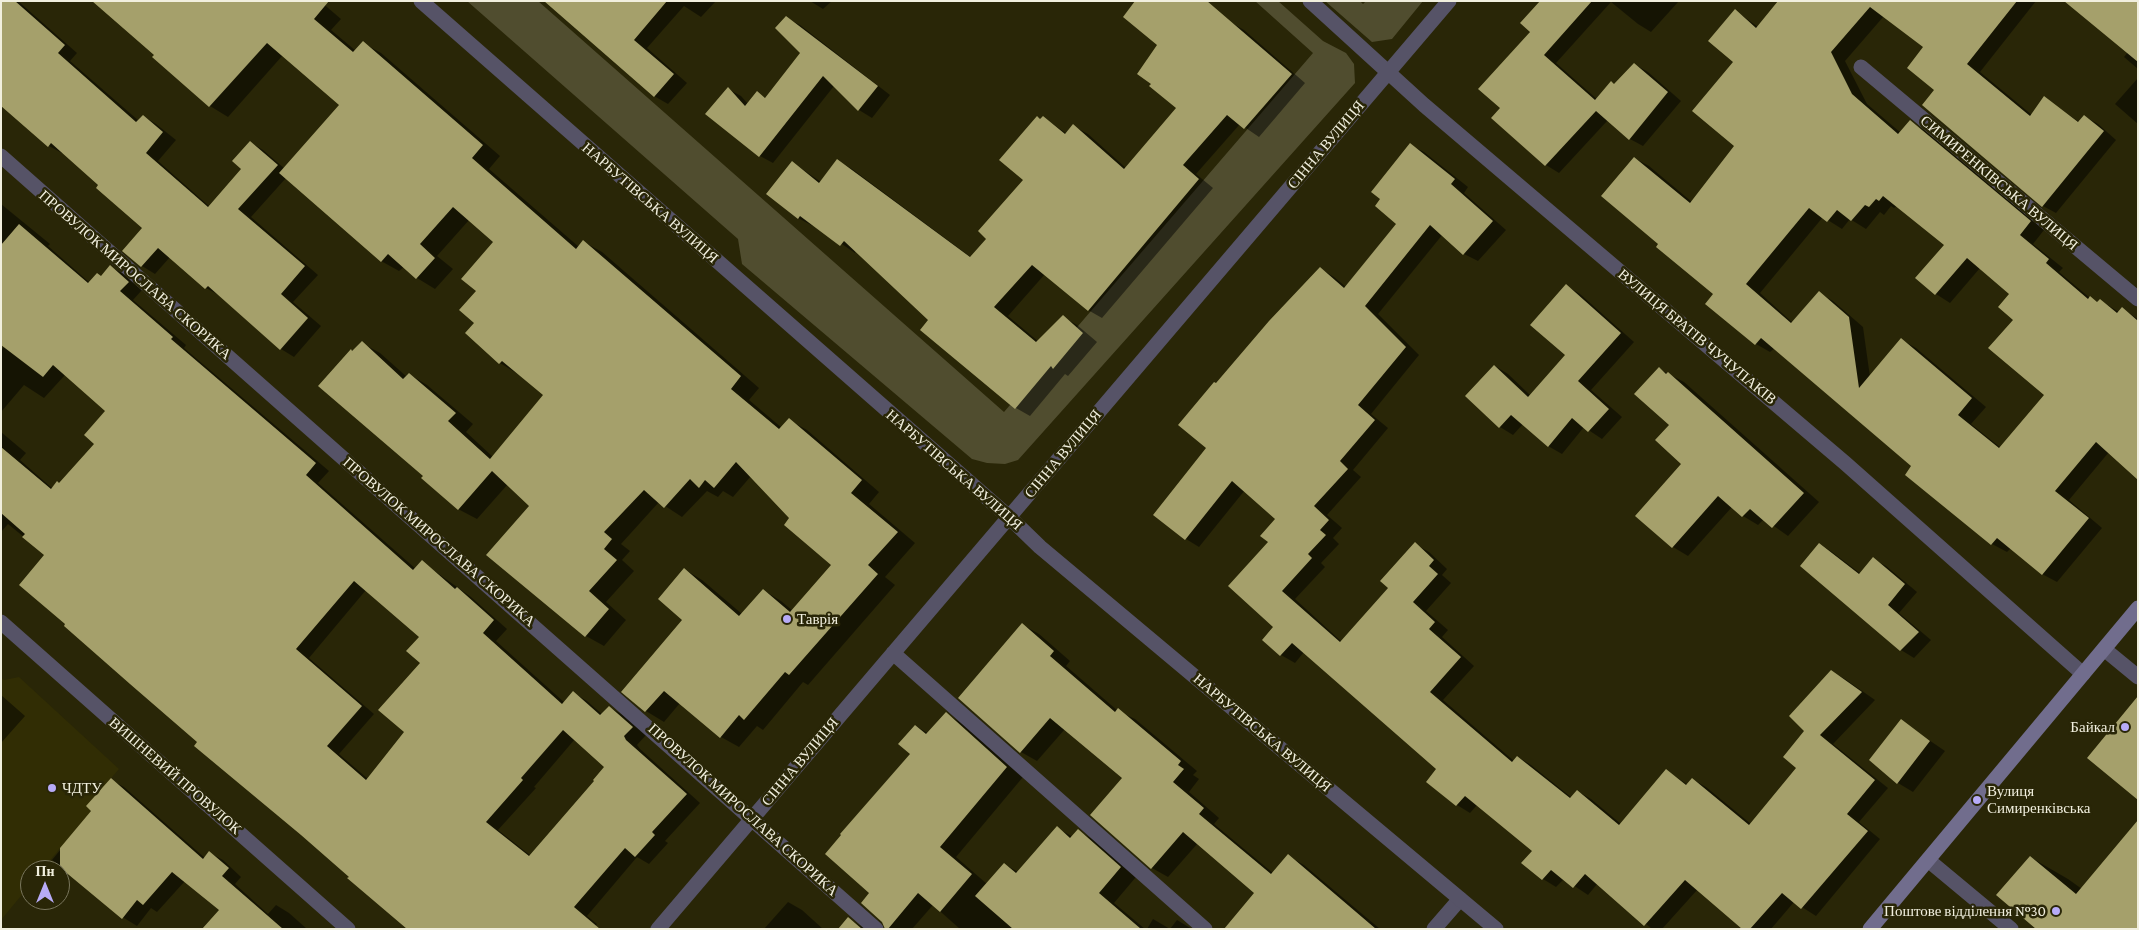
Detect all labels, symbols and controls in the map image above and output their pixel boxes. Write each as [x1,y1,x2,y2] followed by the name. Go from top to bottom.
[1284,97,1368,193] street label: СІННА ВУЛИЦЯ
[1917,112,2081,254] street label: СИМИРЕНКІВСЬКА ВУЛИЦЯ
[578,139,722,267] street label: НАРБУТІВСЬКА ВУЛИЦЯ
[35,186,235,364] street label: ПРОВУЛОК МИРОСЛАВА СКОРИКА
[1614,265,1780,409] street label: ВУЛИЦЯ БРАТІВ ЧУЧУПАКІВ
[882,406,1026,534] street label: НАРБУТІВСЬКА ВУЛИЦЯ
[1021,406,1105,502] street label: СІННА ВУЛИЦЯ
[339,453,539,631] street label: ПРОВУЛОК МИРОСЛАВА СКОРИКА
[797,610,838,628] place label: Таврія
[781,613,793,625] marker: Таврія
[1189,670,1335,796] street label: НАРБУТІВСЬКА ВУЛИЦЯ
[105,714,245,838] street label: ВИШНЕВИЙ ПРОВУЛОК
[758,714,842,810] street label: СІННА ВУЛИЦЯ
[2070,718,2115,736] place label: Байкал
[644,720,842,900] street label: ПРОВУЛОК МИРОСЛАВА СКОРИКА
[2119,721,2131,733] marker: Байкал
[62,779,102,797] place label: ЧДТУ
[46,782,58,794] marker: ЧДТУ
[1987,782,2090,817] place label: Вулиця Симиренківська
[1971,794,1983,806] marker: Вулиця Симиренківська
[20,860,70,910] north arrow
[36,863,54,879] text: Пн
[1884,902,2046,920] place label: Поштове відділення №30
[2050,905,2062,917] marker: Поштове відділення №30

